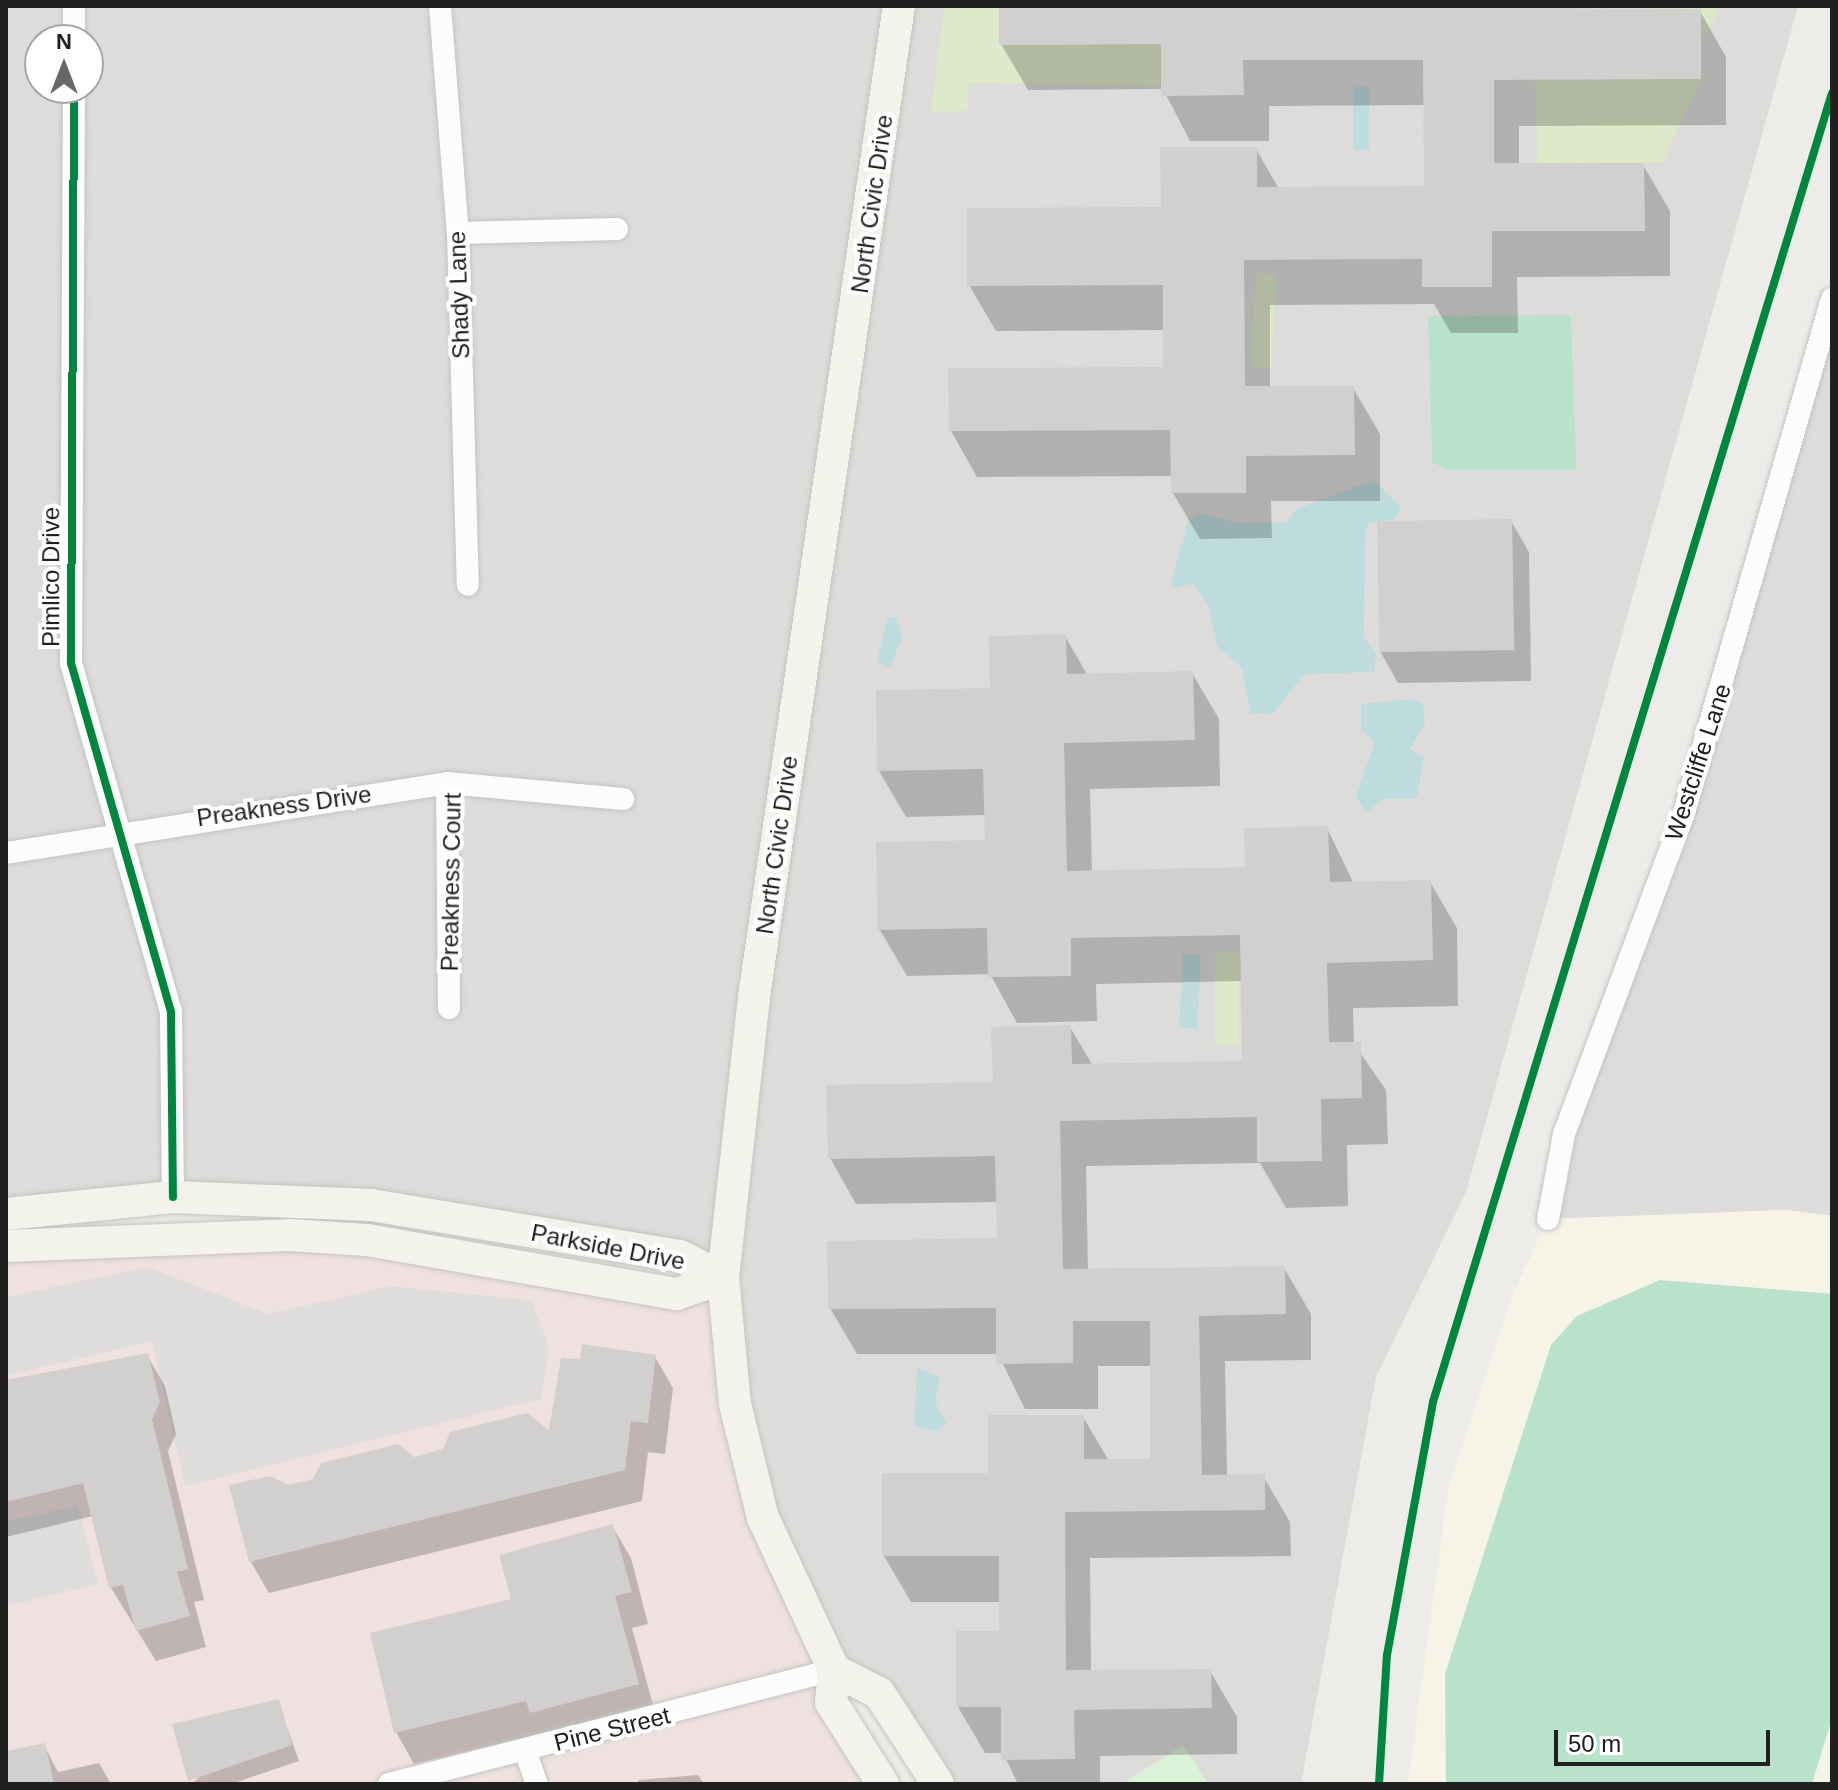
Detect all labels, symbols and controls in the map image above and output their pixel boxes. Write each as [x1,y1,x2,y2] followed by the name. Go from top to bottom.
[24,24,104,104] north arrow
[56,29,72,54] text: N
[845,113,899,295] street label: North Civic Drive
[442,230,476,360] street label: Shady Lane
[37,507,65,647] street label: Pimlico Drive
[1659,680,1737,844] street label: Westcliffe Lane
[750,754,804,936] street label: North Civic Drive
[195,779,373,833] street label: Preakness Drive
[435,792,467,972] street label: Preakness Court
[529,1218,687,1276] street label: Parkside Drive
[551,1701,673,1757] street label: Pine Street
[1558,1714,1774,1764] scale bar
[1568,1730,1621,1757] text: 50 m

